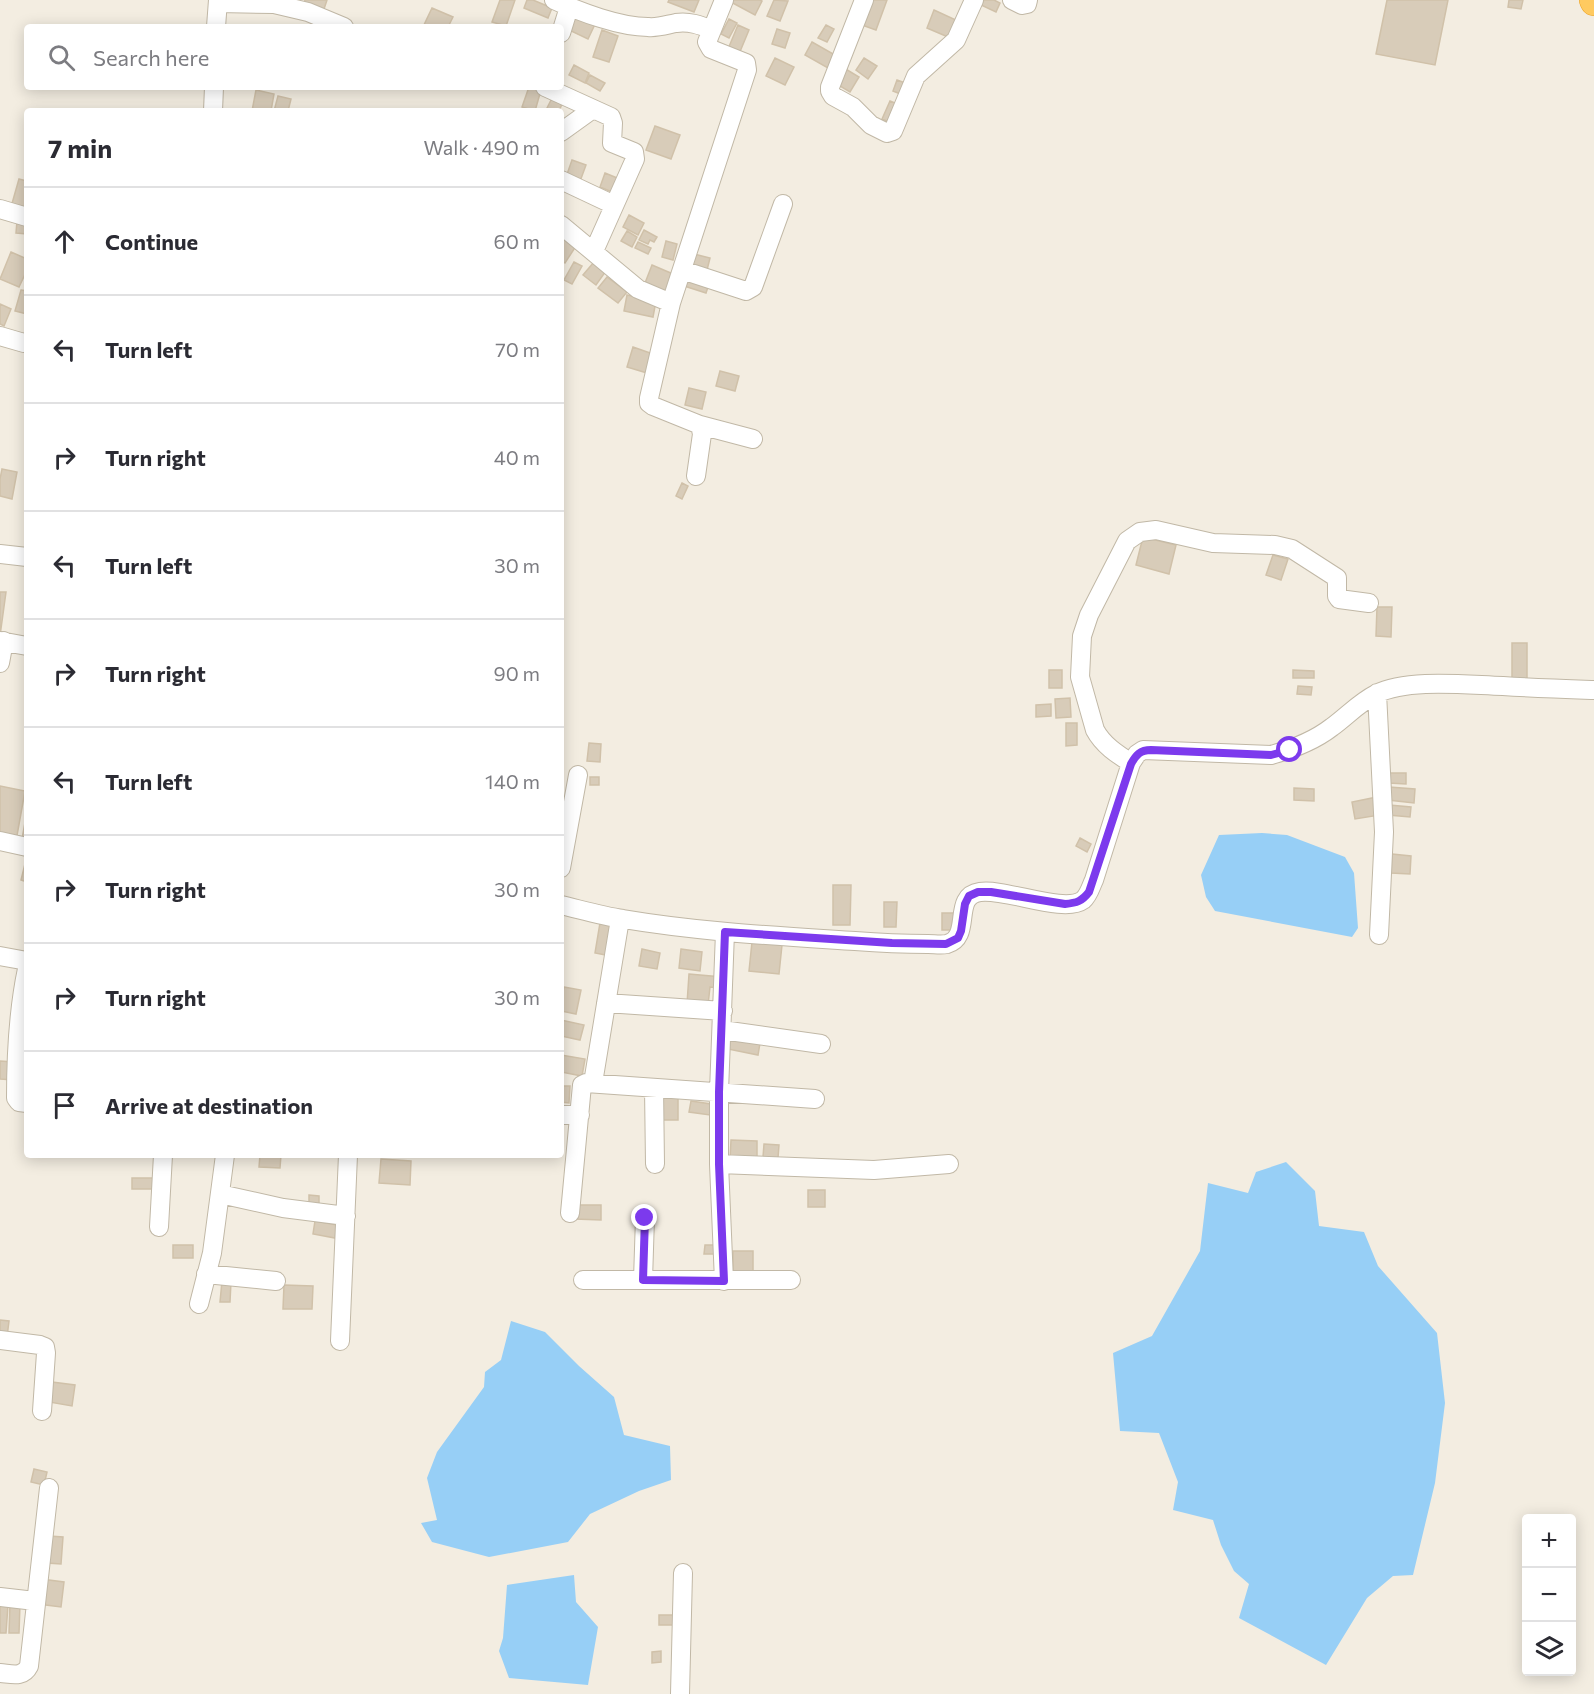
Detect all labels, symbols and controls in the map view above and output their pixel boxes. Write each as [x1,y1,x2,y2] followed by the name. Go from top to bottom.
[24,24,564,90] search box
[45,41,78,74] icon: search
[93,44,209,71] text: Search here
[48,132,112,163] text: 7 min
[423,135,540,159] text: Walk · 490 m
[48,225,81,258] icon: ahead
[105,228,198,255] text: Continue
[494,229,540,253] text: 60 m
[48,333,81,366] icon: left
[105,336,192,363] text: Turn left
[495,337,540,361] text: 70 m
[48,441,81,474] icon: right
[105,444,206,471] text: Turn right
[494,445,540,469] text: 40 m
[48,549,81,582] icon: left
[105,552,192,579] text: Turn left
[494,553,540,577] text: 30 m
[48,657,81,690] icon: right
[105,660,206,687] text: Turn right
[494,661,540,685] text: 90 m
[1276,736,1302,762] route start
[48,765,81,798] icon: left
[105,768,192,795] text: Turn left
[485,769,540,793] text: 140 m
[48,873,81,906] icon: right
[105,876,206,903] text: Turn right
[494,877,540,901] text: 30 m
[48,981,81,1014] icon: right
[105,984,206,1011] text: Turn right
[494,985,540,1009] text: 30 m
[48,1089,81,1122] icon: arrive
[105,1092,313,1119] text: Arrive at destination
[631,1204,657,1230] route end
[1522,1514,1576,1676] map controls
[1522,1514,1576,1568] button: +
[1522,1568,1576,1622] button: −
[1522,1622,1576,1676] button: layers

